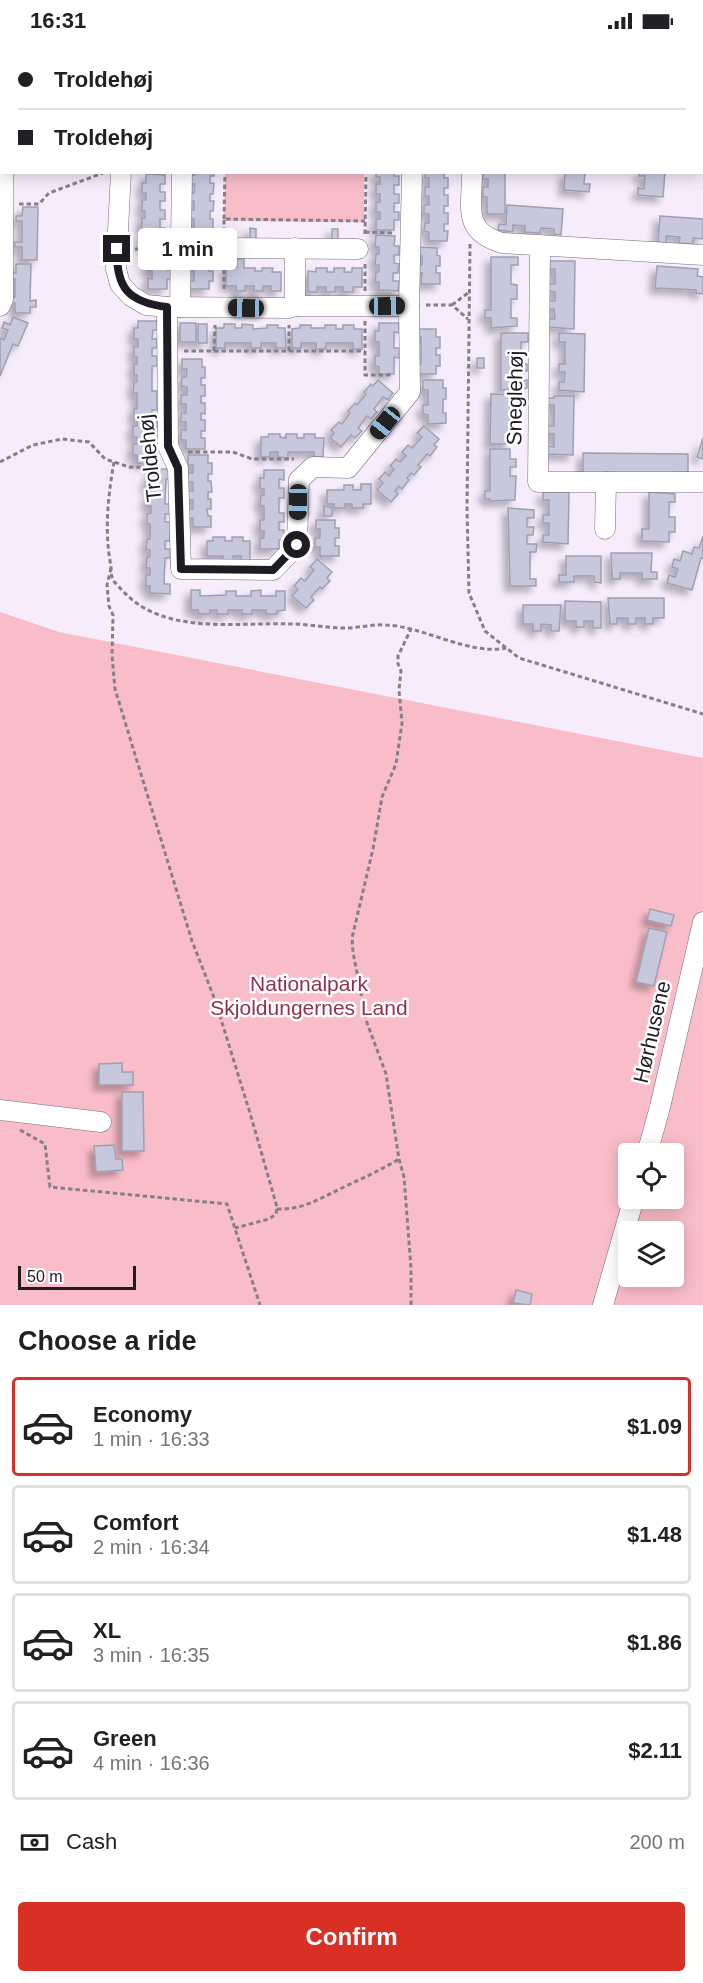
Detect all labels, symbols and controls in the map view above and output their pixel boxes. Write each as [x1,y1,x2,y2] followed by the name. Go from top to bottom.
[30,8,86,33] text: 16:31
[54,67,153,92] text: Troldehøj
[54,125,153,150] text: Troldehøj
[138,228,237,270] callout: 1 min
[103,235,130,262] route end
[161,238,214,260] text: 1 min
[369,297,405,315] car
[228,299,264,317] car
[502,351,527,445] street label: Sneglehøj
[367,403,403,443] car
[133,413,166,503] street label: Troldehøj
[289,484,307,520] car
[283,531,310,558] route start
[210,972,408,1019] park label: Nationalpark Skjoldungernes Land
[629,979,674,1085] street label: Hørhusene
[618,1143,684,1287] map controls
[618,1143,684,1209] button: locate
[618,1221,684,1287] button: layers
[18,1263,136,1290] scale bar
[27,1268,63,1285] text: 50 m
[18,1326,197,1356] text: Choose a ride
[21,1400,75,1454] icon: car
[93,1402,192,1427] text: Economy
[627,1414,682,1439] text: $1.09
[93,1428,210,1450] text: 1 min · 16:33
[21,1508,75,1562] icon: car
[93,1510,179,1535] text: Comfort
[627,1522,682,1547] text: $1.48
[93,1536,210,1558] text: 2 min · 16:34
[21,1616,75,1670] icon: car
[93,1618,121,1643] text: XL
[627,1630,682,1655] text: $1.86
[93,1644,210,1666] text: 3 min · 16:35
[21,1724,75,1778] icon: car
[93,1726,157,1751] text: Green
[628,1738,682,1763] text: $2.11
[93,1752,210,1774] text: 4 min · 16:36
[18,1826,51,1859] icon: cash
[66,1829,117,1854] text: Cash
[629,1831,685,1853] text: 200 m
[18,1902,685,1971] button: Confirm

